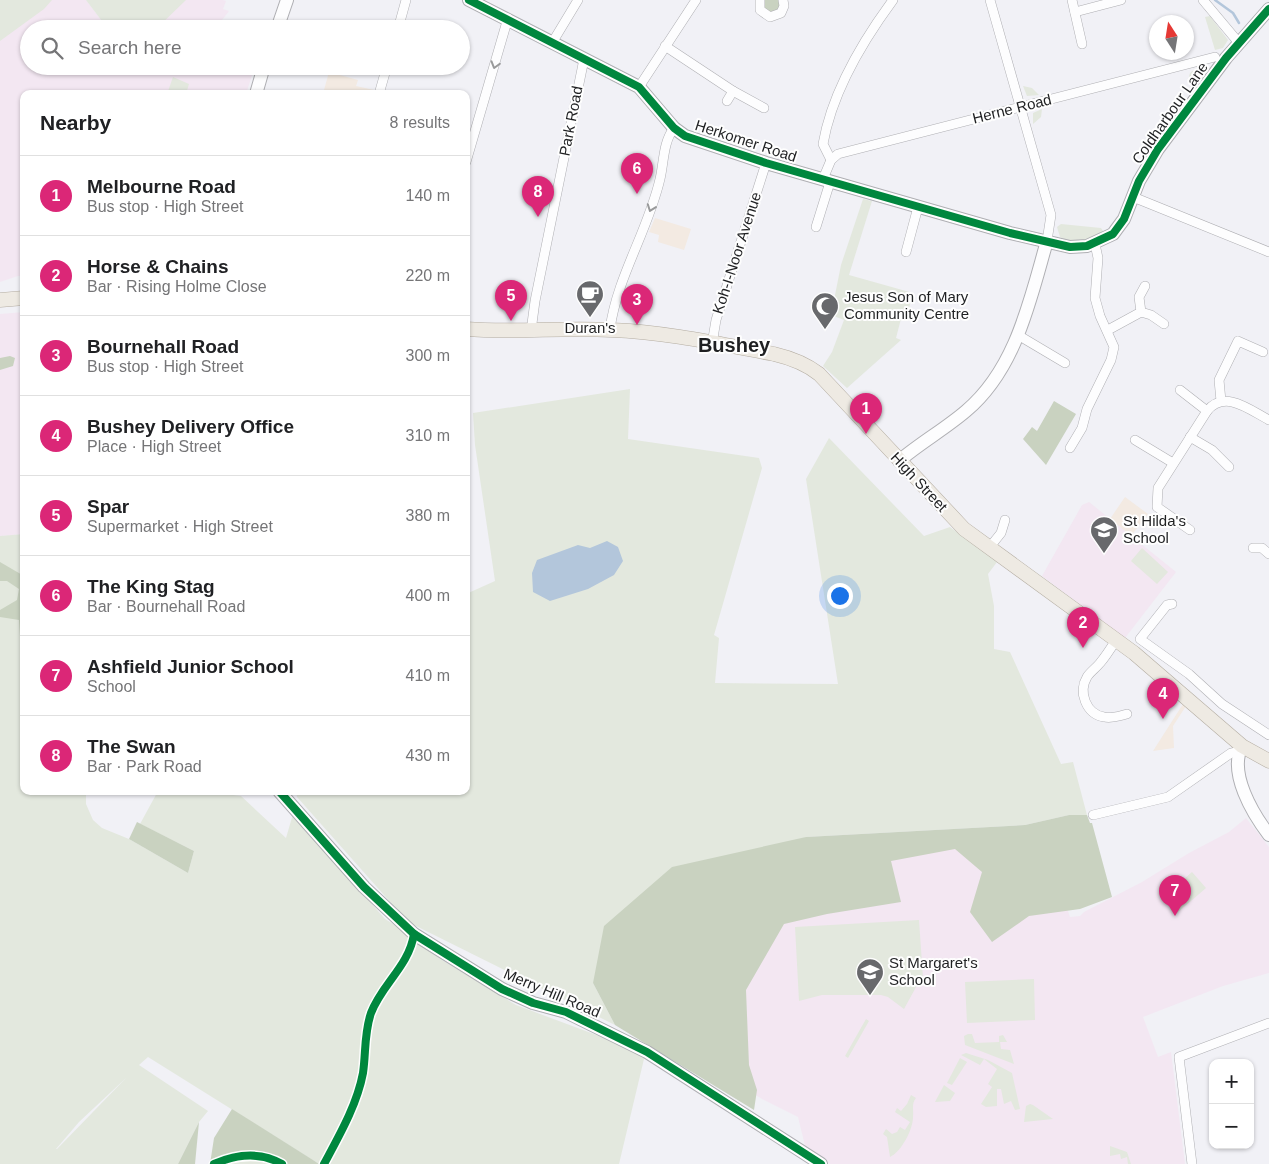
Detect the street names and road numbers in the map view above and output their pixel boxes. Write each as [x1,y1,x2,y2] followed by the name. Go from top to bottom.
[1128,59,1211,167] street label: Coldharbour Lane
[555,84,586,157] street label: Park Road
[971,90,1053,127] street label: Herne Road
[693,116,799,165] street label: Herkomer Road
[709,190,764,316] street label: Koh-I-Noor Avenue
[888,448,952,516] street label: High Street
[501,965,603,1021] street label: Merry Hill Road

